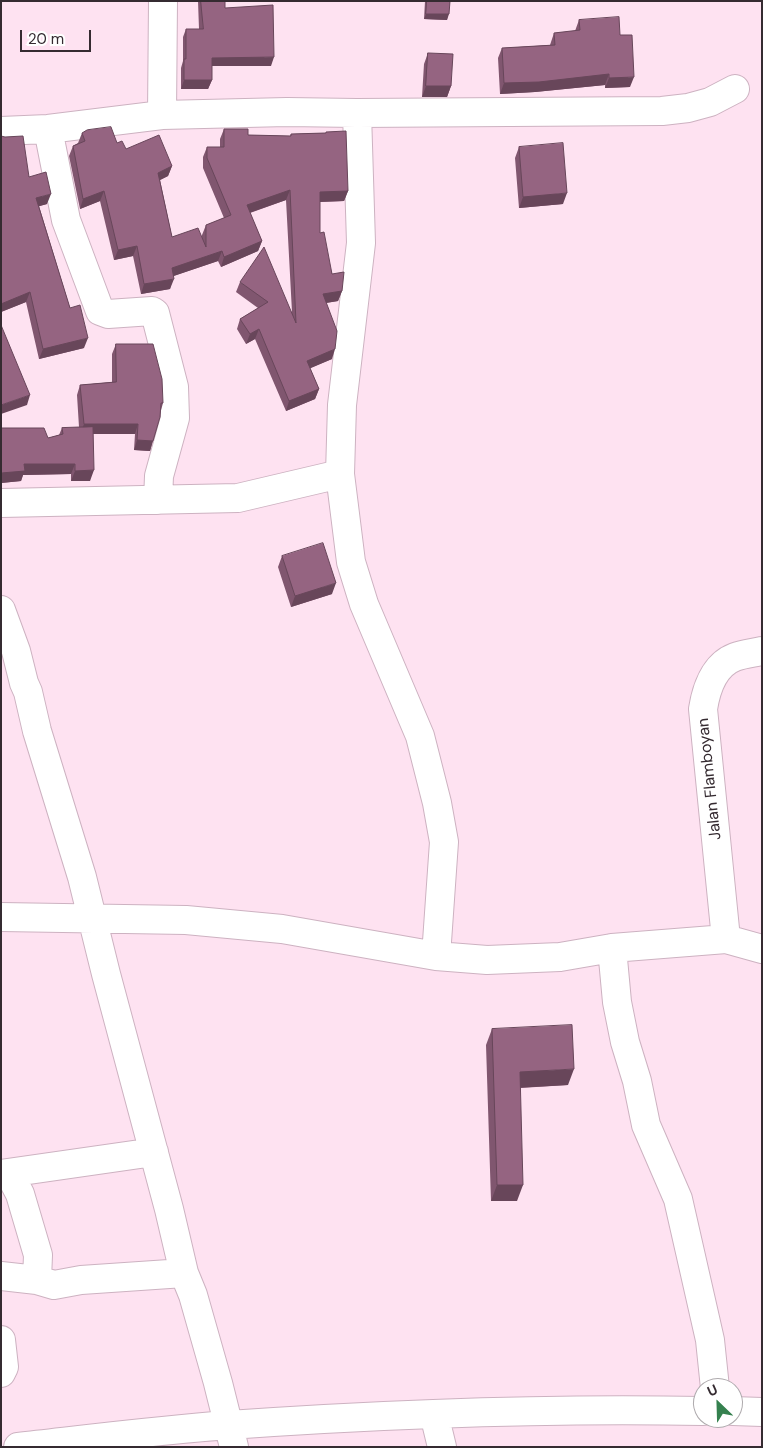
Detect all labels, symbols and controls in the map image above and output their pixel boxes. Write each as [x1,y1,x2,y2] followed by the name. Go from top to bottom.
[22,20,94,52] scale bar
[28,29,64,49] text: 20 m
[694,717,726,841] street label: Jalan Flamboyan
[693,1378,743,1428] north arrow
[704,1380,720,1400] text: U

